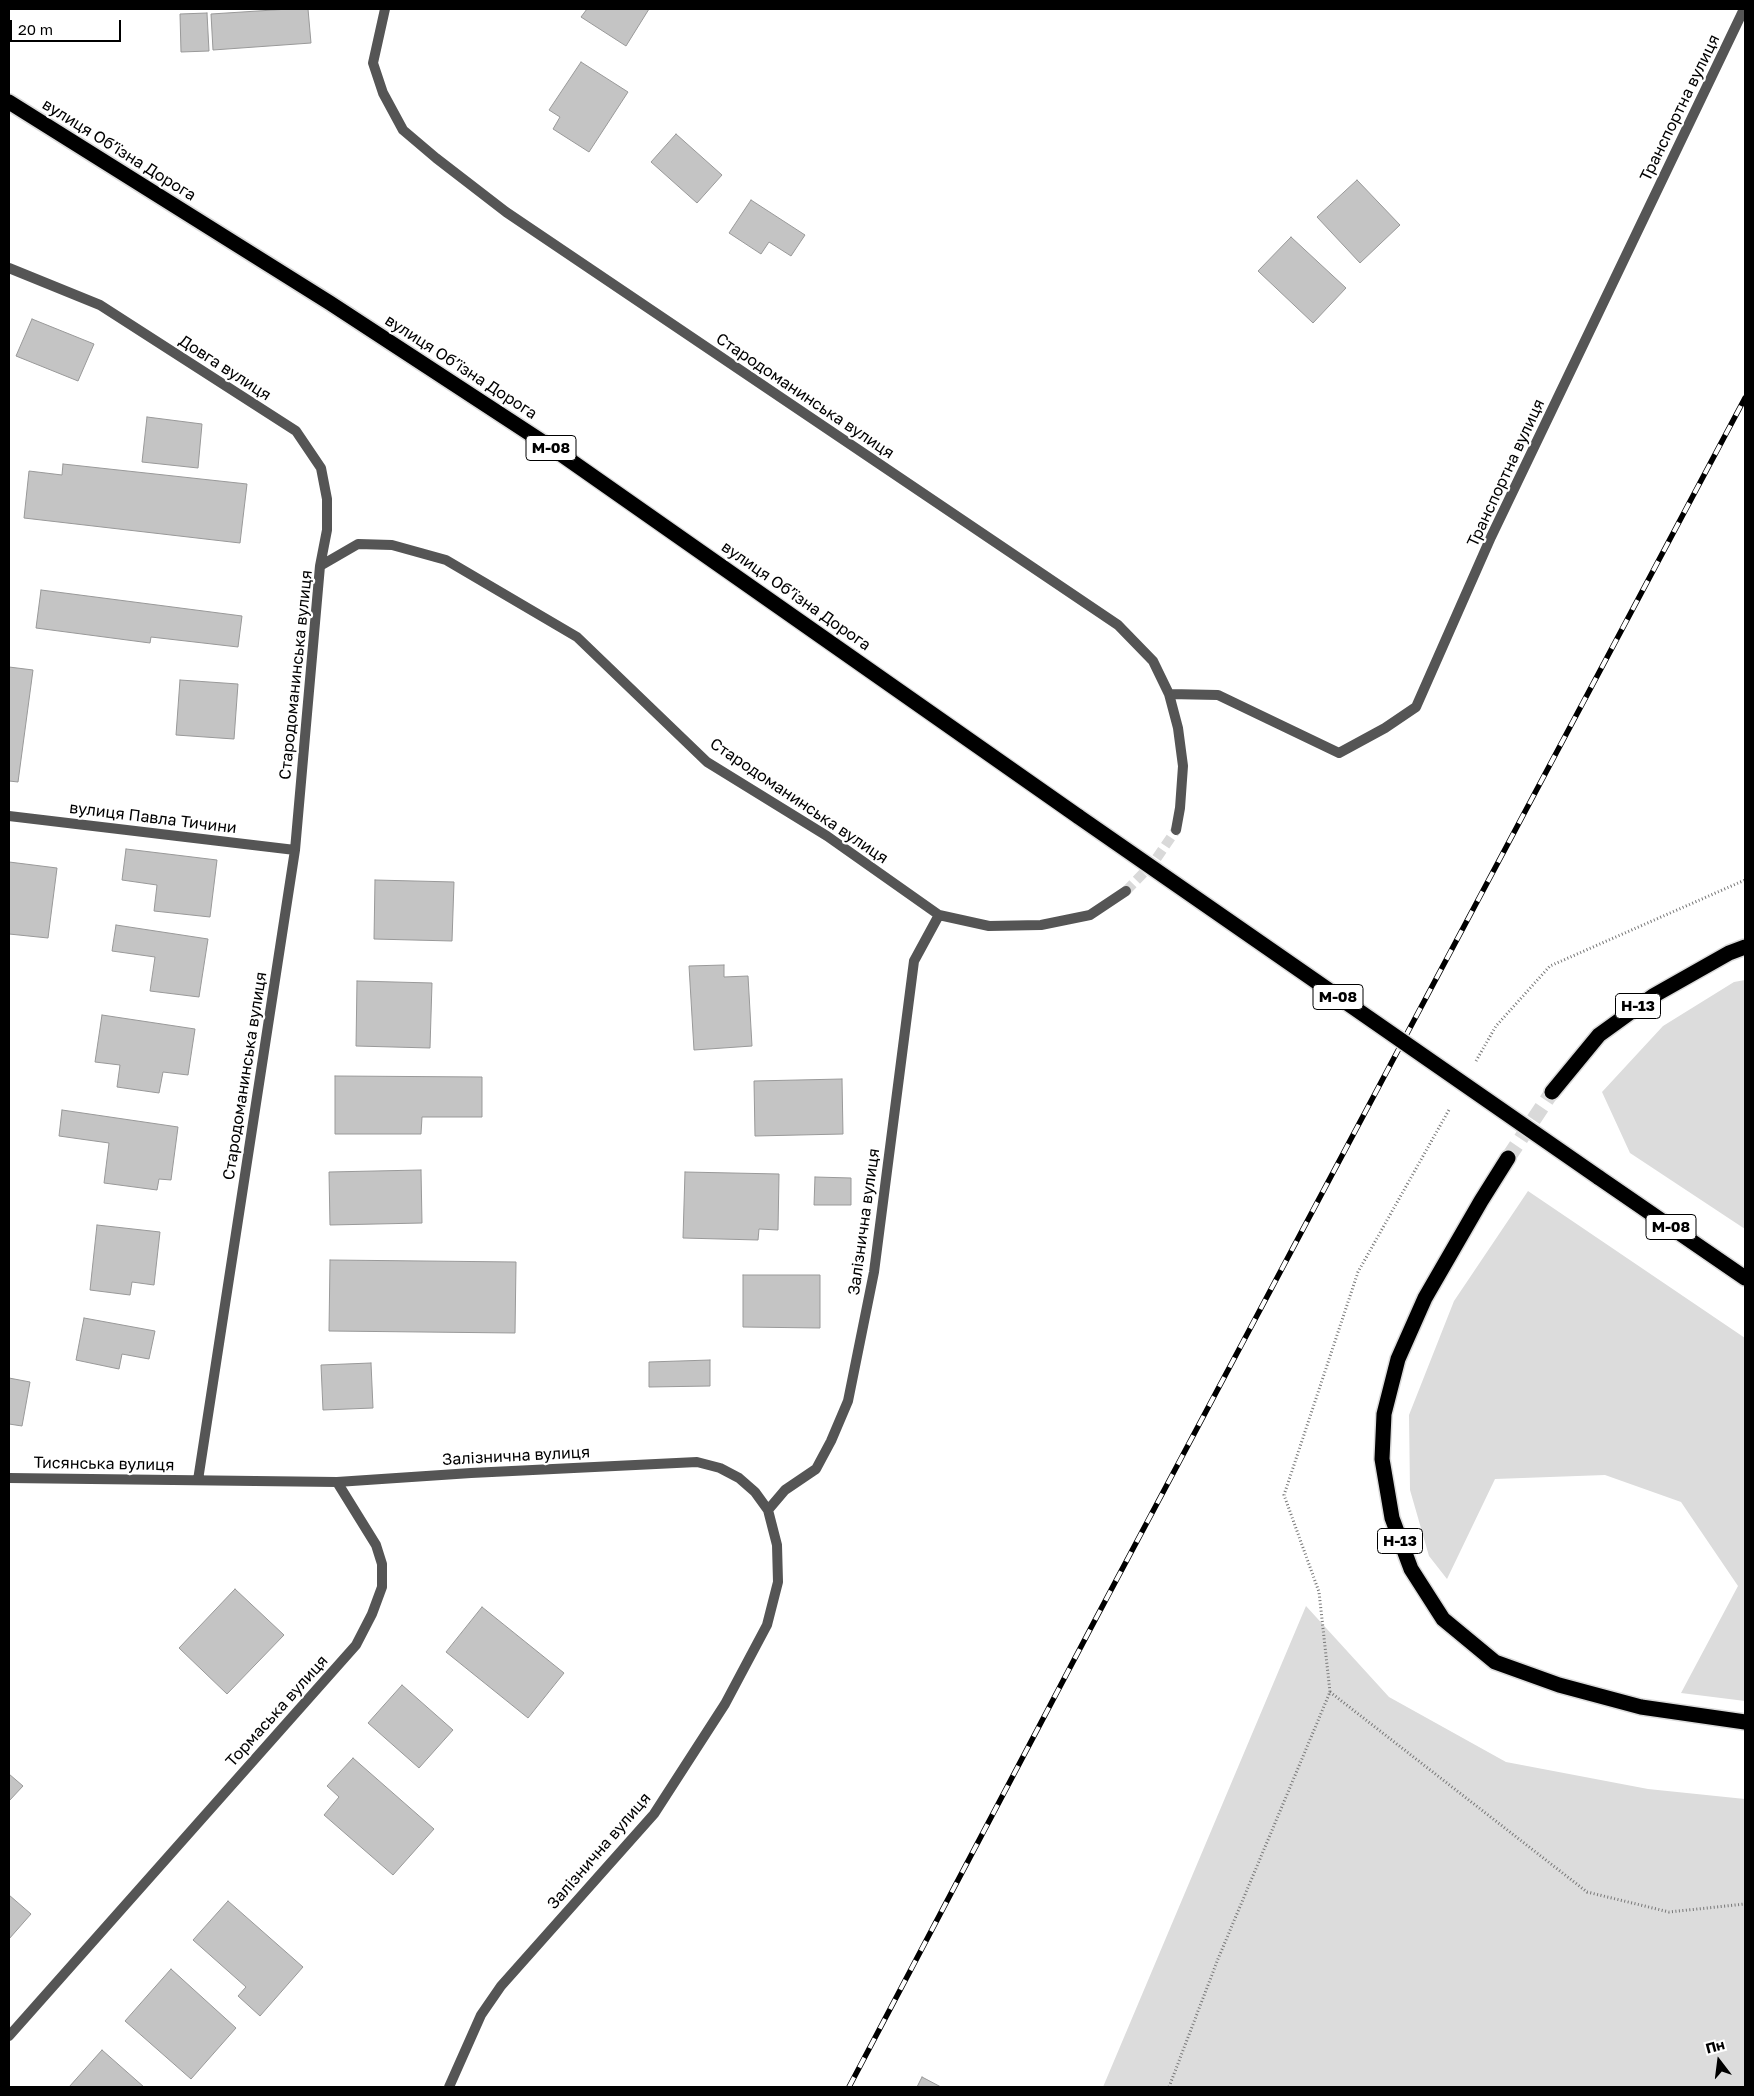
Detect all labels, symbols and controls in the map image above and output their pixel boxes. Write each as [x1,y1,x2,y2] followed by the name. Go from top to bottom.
[12,10,124,42] scale bar
[18,20,53,38] text: 20 m
[1636,31,1724,185] street label: Транспортна вулиця
[39,95,199,205] street label: вулиця Обʼїзна Дорога
[381,311,541,423] street label: вулиця Обʼїзна Дорога
[712,329,898,463] street label: Стародоманинська вулиця
[175,331,275,405] street label: Довга вулиця
[1463,396,1549,550] street label: Транспортна вулиця
[526,436,576,460] road number: М-08
[718,537,874,655] street label: вулиця Обʼїзна Дорога
[275,569,317,781] street label: Стародоманинська вулиця
[706,734,892,868] street label: Стародоманинська вулиця
[68,798,238,838] street label: вулиця Павла Тичини
[219,970,271,1182] street label: Стародоманинська вулиця
[1313,984,1363,1010] road number: М-08
[1616,994,1660,1018] road number: Н-13
[844,1147,884,1297] street label: Залізнична вулиця
[1646,1214,1696,1240] road number: М-08
[441,1443,591,1469] street label: Залізнична вулиця
[33,1453,175,1475] street label: Тисянська вулиця
[1378,1528,1422,1554] road number: Н-13
[222,1651,332,1771] street label: Тормаська вулиця
[543,1789,655,1913] street label: Залізнична вулиця
[1704,2035,1726,2057] text: Пн
[1694,2036,1744,2086] north arrow

